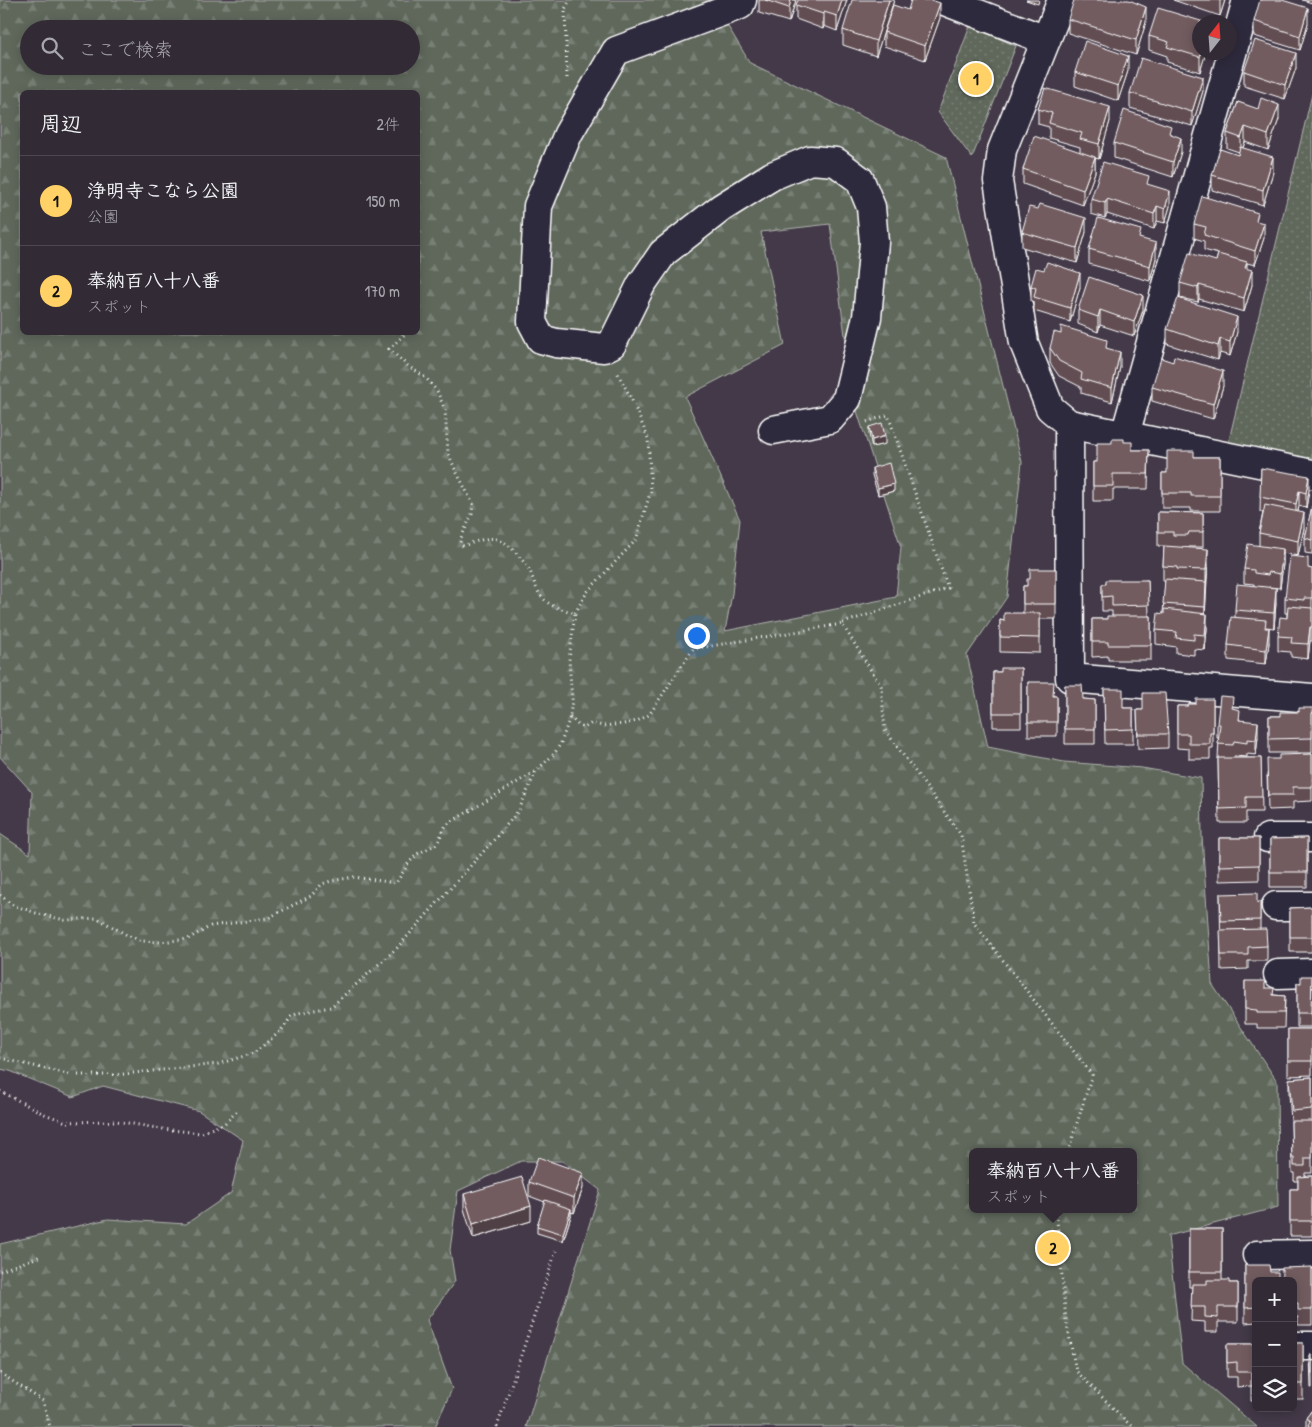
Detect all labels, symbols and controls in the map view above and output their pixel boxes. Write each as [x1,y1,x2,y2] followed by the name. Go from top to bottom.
[1192,15,1237,60] north arrow
[20,20,420,75] search box
[38,34,66,62] icon: search
[78,36,173,62] text: ここで検索
[960,60,992,98] pin: 1
[40,109,82,138] text: 周辺
[377,113,400,135] text: 2件
[87,177,239,203] text: 浄明寺こなら公園
[53,190,59,212] text: 1
[366,190,400,212] text: 150 m
[87,205,119,227] text: 公園
[87,267,220,293] text: 奉納百八十八番
[52,280,60,302] text: 2
[365,280,400,302] text: 170 m
[87,295,151,317] text: スポット
[684,623,710,649] your location
[969,1148,1137,1213] popup
[986,1157,1120,1183] text: 奉納百八十八番
[986,1185,1051,1207] text: スポット
[1037,1229,1069,1267] pin: 2
[1252,1277,1297,1412] map controls
[1252,1277,1297,1322] button: +
[1252,1322,1297,1367] button: −
[1252,1367,1297,1412] button: layers

